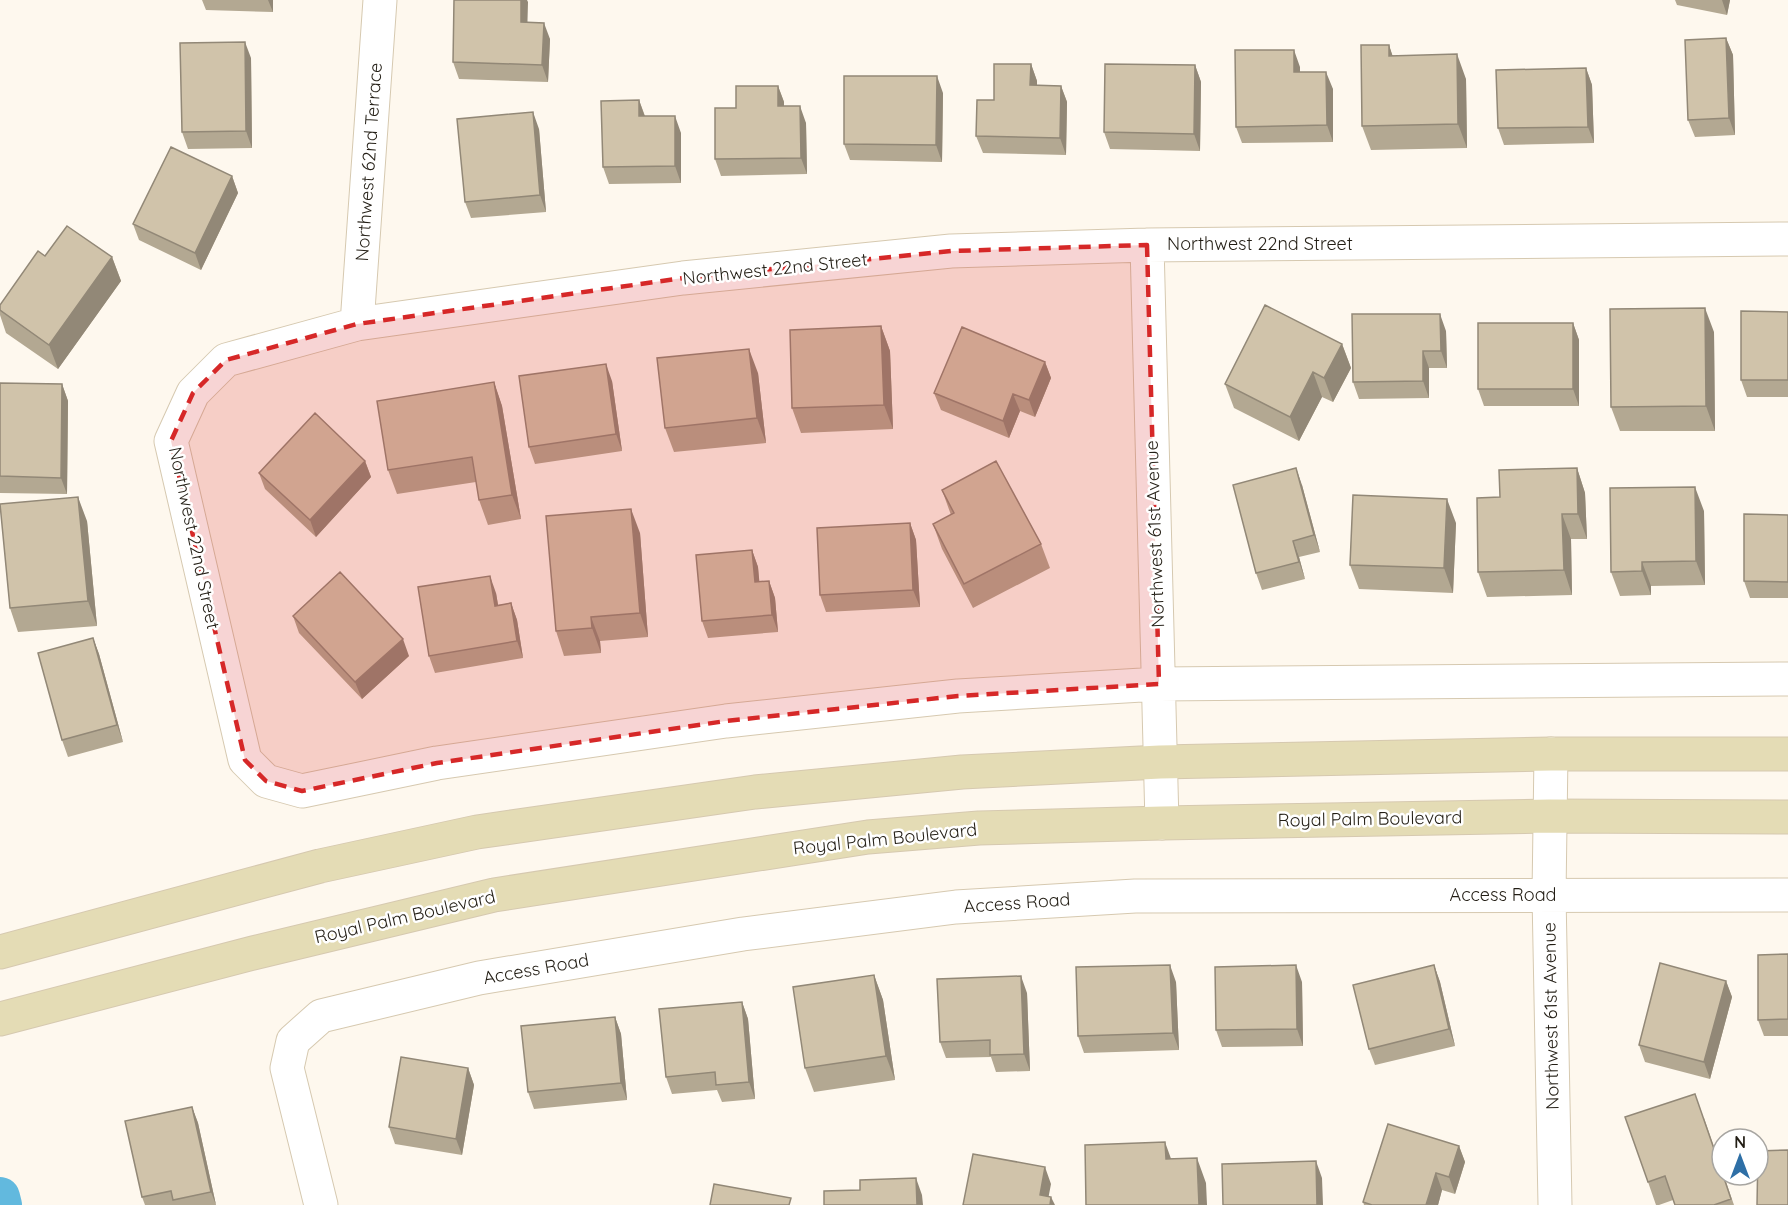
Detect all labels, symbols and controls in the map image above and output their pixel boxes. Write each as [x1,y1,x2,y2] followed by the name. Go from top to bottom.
[350,62,387,262] street label: Northwest 62nd Terrace
[1167,232,1353,255] street label: Northwest 22nd Street
[681,247,869,290] street label: Northwest 22nd Street
[1140,440,1169,628] street label: Northwest 61st Avenue
[164,445,225,631] street label: Northwest 22nd Street
[1277,805,1463,832] street label: Royal Palm Boulevard
[792,817,978,860] street label: Royal Palm Boulevard
[1450,883,1556,906] street label: Access Road
[312,885,497,948] street label: Royal Palm Boulevard
[963,887,1071,918] street label: Access Road
[1537,922,1564,1110] street label: Northwest 61st Avenue
[481,948,591,989] street label: Access Road
[1710,1127,1770,1187] north arrow
[1734,1132,1746,1152] text: N

